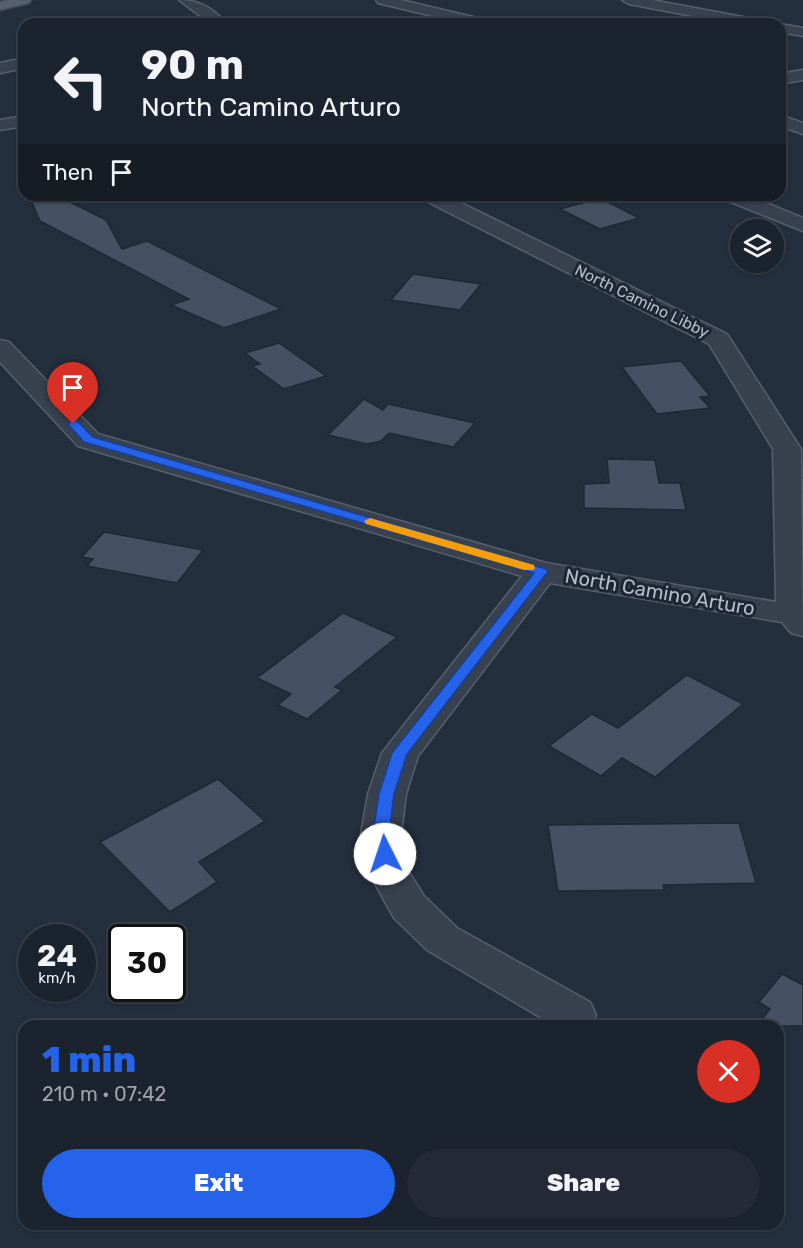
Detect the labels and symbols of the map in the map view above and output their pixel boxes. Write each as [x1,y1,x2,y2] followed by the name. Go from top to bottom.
[572,260,712,342] street label: North Camino Libby
[47,362,98,424] pin
[563,563,757,621] street label: North Camino Arturo
[353,822,417,886] position arrow
[108,924,186,1002] speed limit sign: 30

